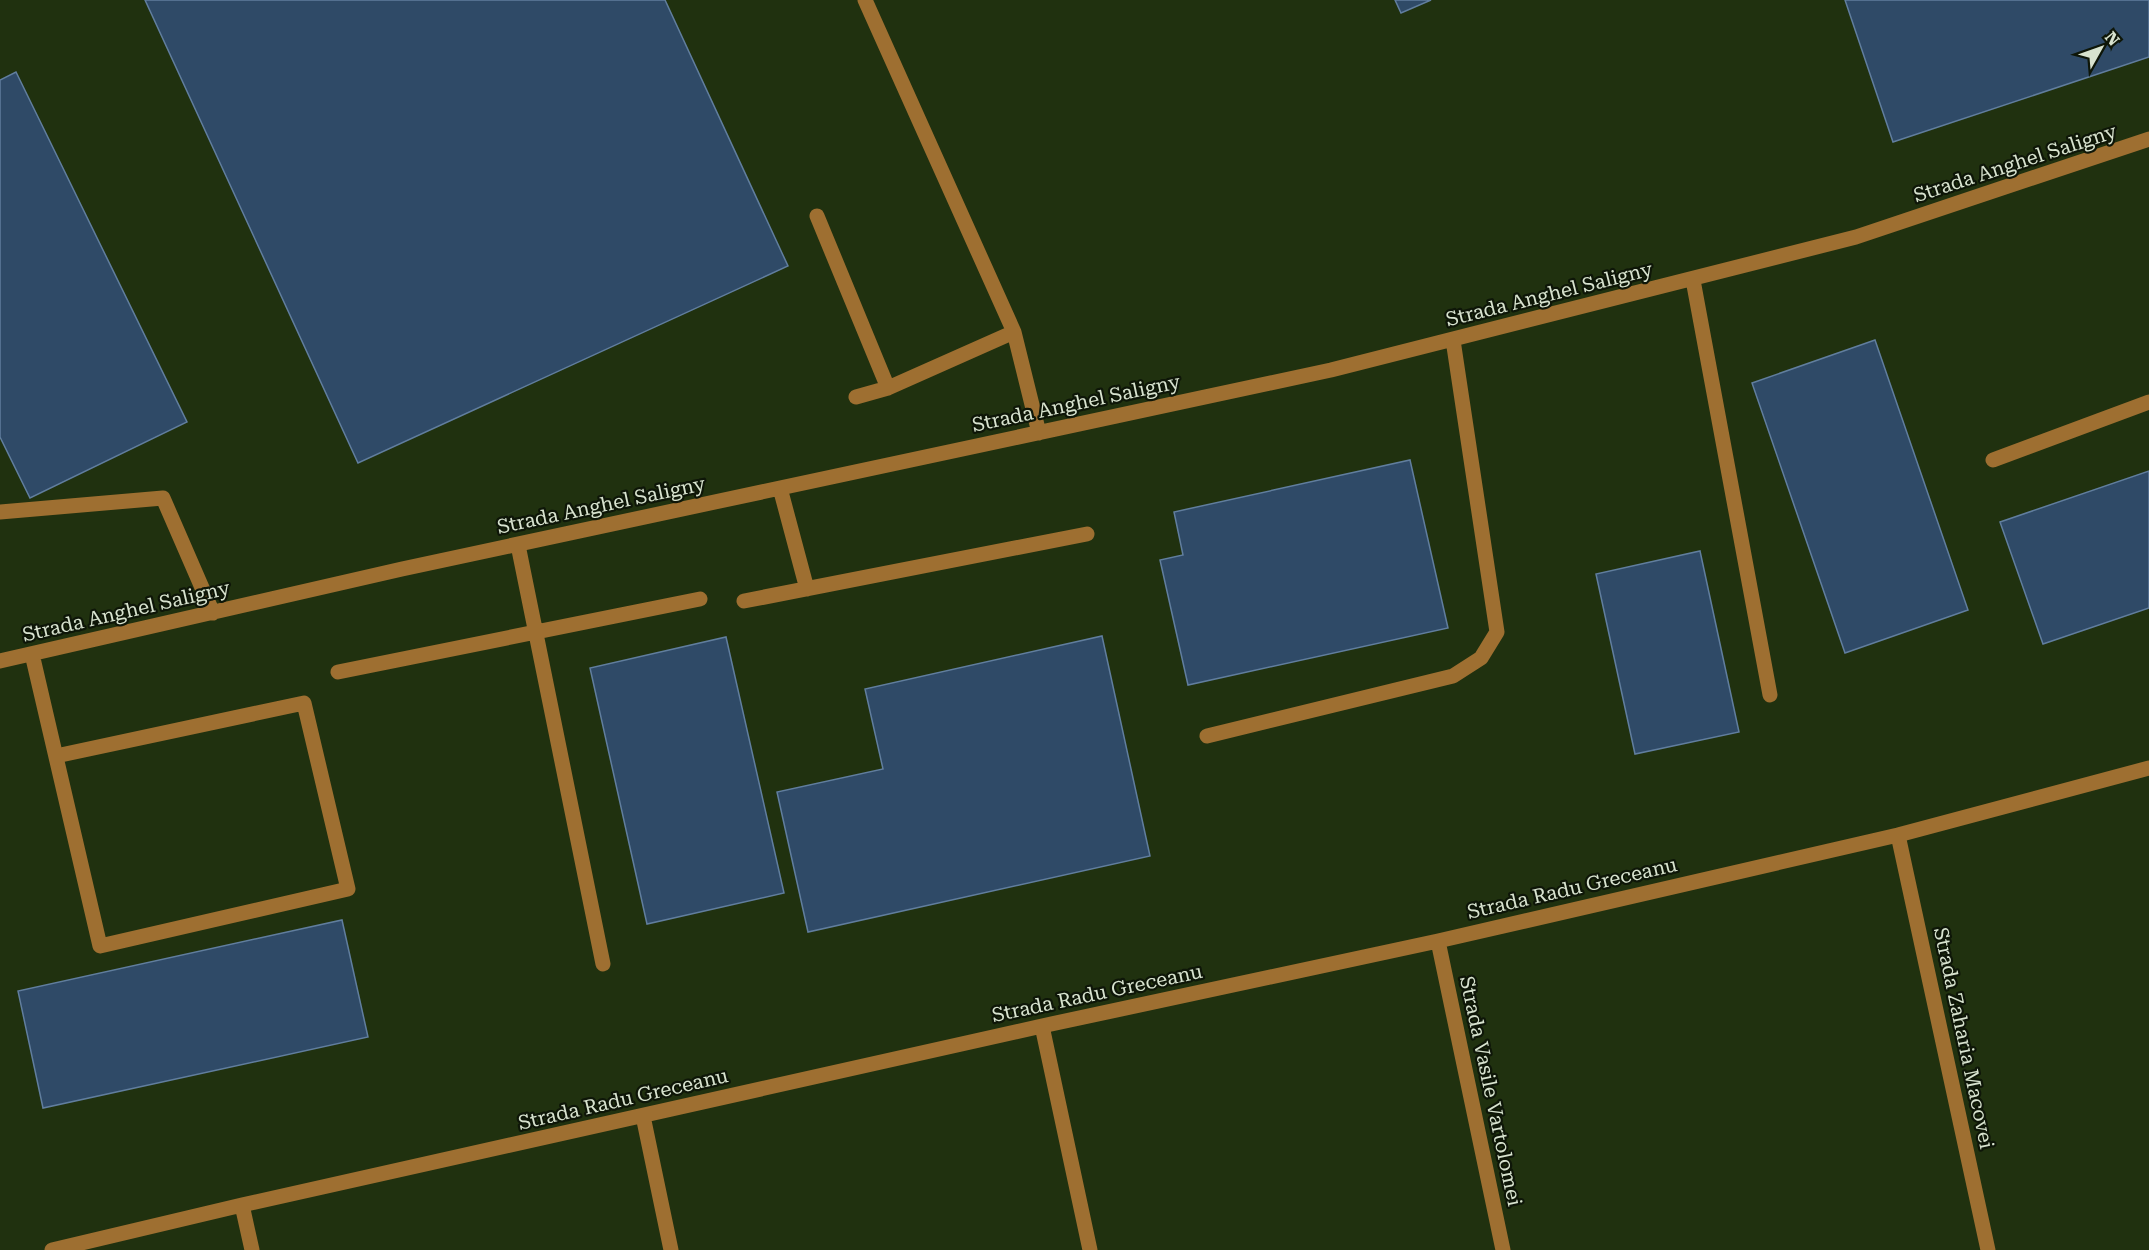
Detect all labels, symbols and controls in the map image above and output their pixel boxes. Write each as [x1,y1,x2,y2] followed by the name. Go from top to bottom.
[2071,18,2131,78] north arrow
[2101,28,2123,50] text: N
[1910,119,2120,207] street label: Strada Anghel Saligny
[1443,257,1655,331] street label: Strada Anghel Saligny
[970,369,1182,437] street label: Strada Anghel Saligny
[495,471,707,539] street label: Strada Anghel Saligny
[20,575,232,647] street label: Strada Anghel Saligny
[1465,852,1680,924] street label: Strada Radu Greceanu
[1929,925,1999,1151] street label: Strada Zaharia Macovei
[989,959,1205,1027] street label: Strada Radu Greceanu
[1455,974,1527,1208] street label: Strada Vasile Vartolomei
[516,1063,731,1135] street label: Strada Radu Greceanu

